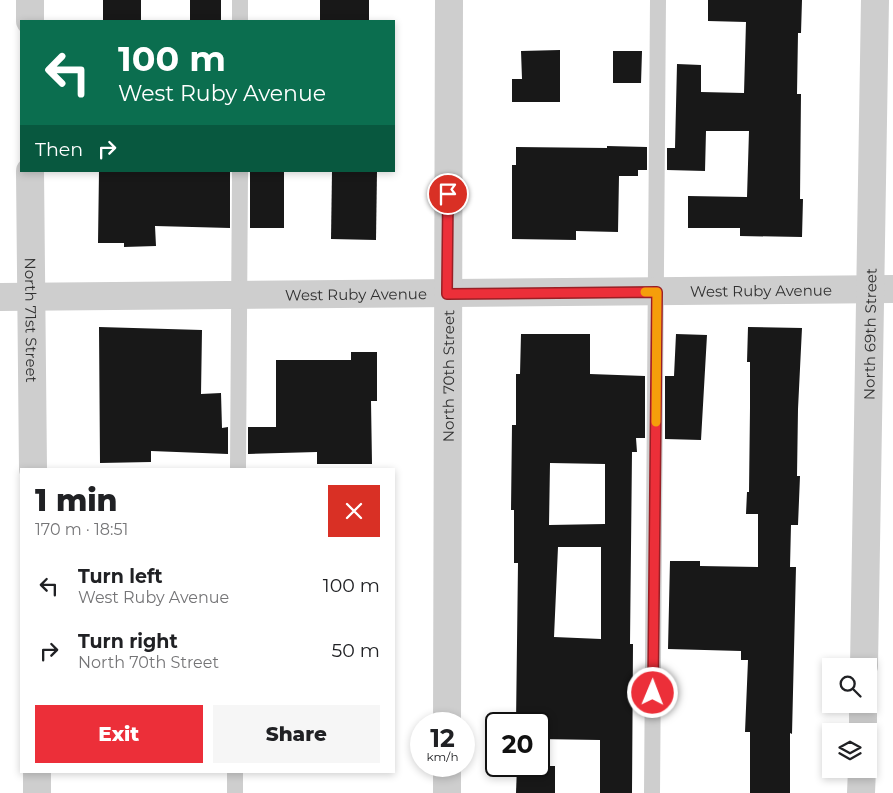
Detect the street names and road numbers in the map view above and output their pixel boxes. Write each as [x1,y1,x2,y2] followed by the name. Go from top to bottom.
[21,257,42,383] street label: North 71st Street
[859,268,880,400] street label: North 69th Street
[690,280,832,300] street label: West Ruby Avenue
[285,284,427,304] street label: West Ruby Avenue
[438,310,458,442] street label: North 70th Street

